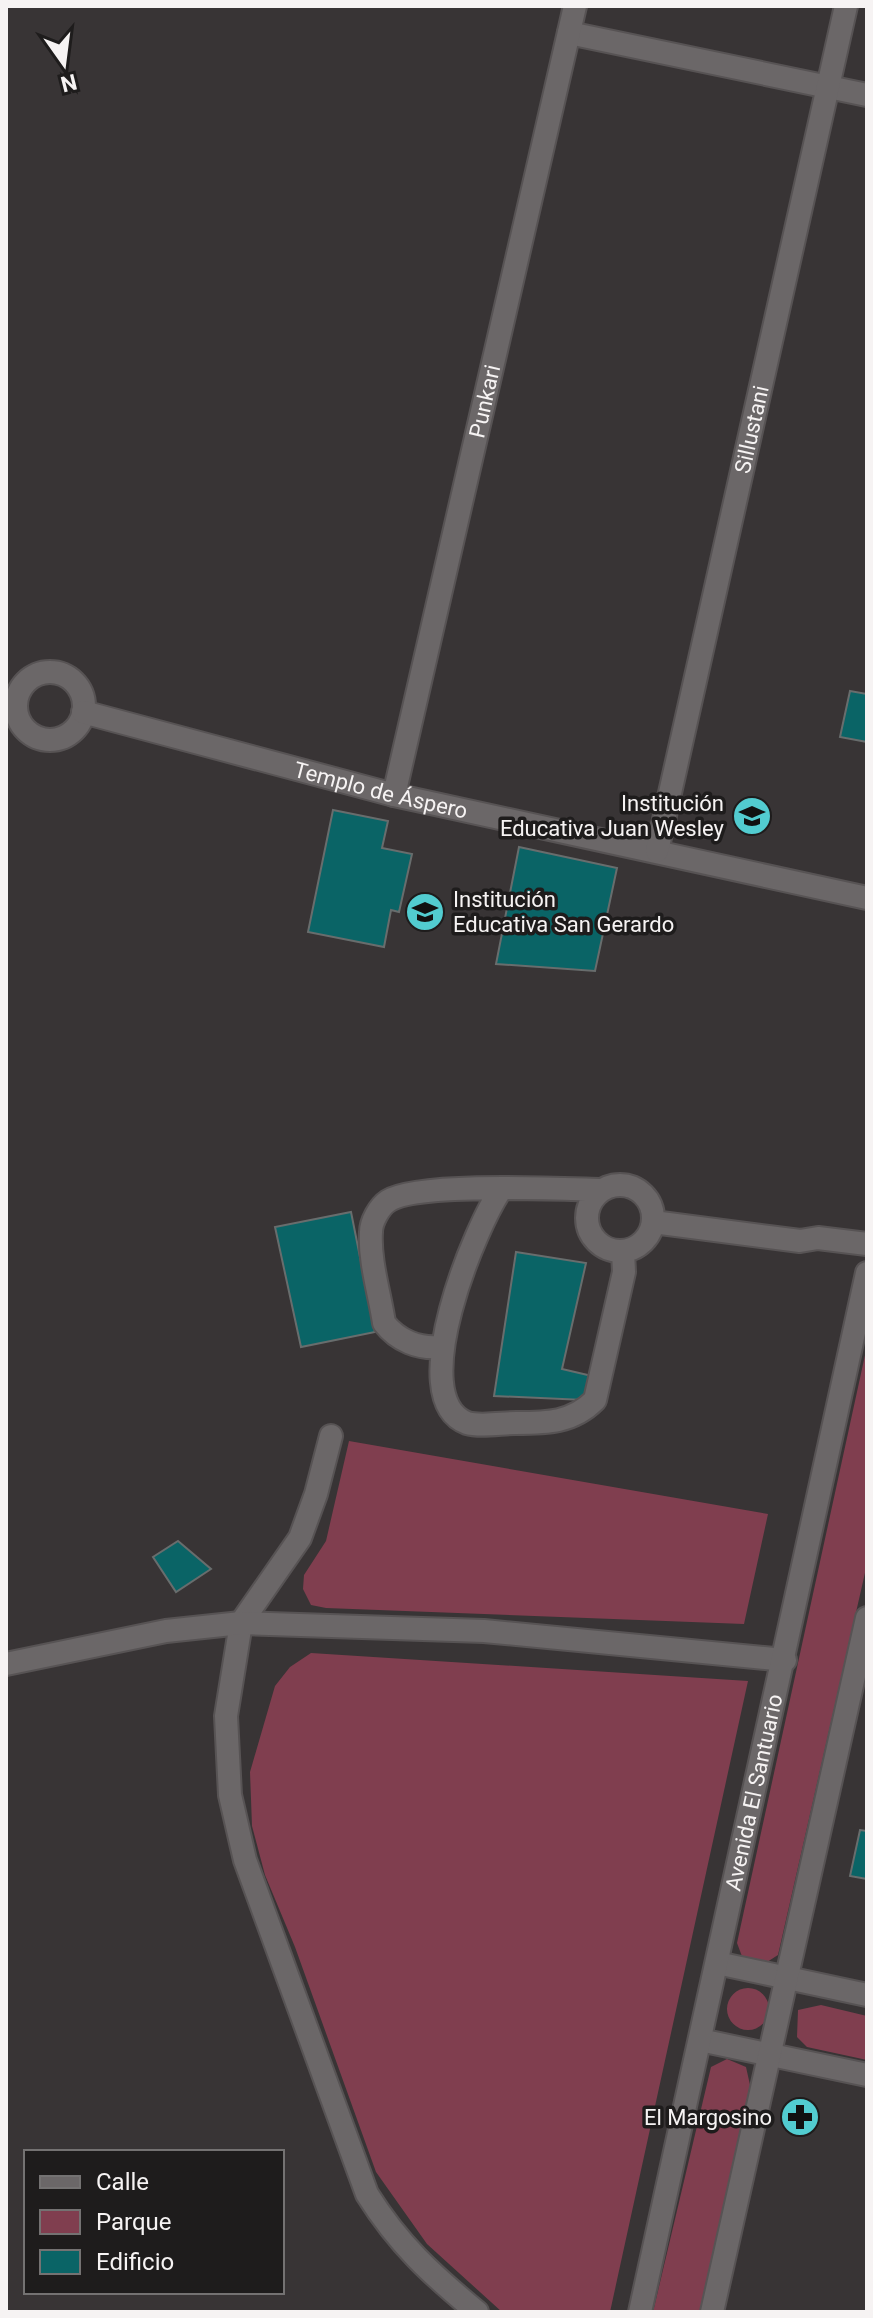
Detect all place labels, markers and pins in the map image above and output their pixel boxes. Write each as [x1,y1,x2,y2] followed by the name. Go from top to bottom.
[500,791,725,841] place label: Institución Educativa Juan Wesley
[731,795,773,837] school or university icon: Institución Educativa Juan Wesley
[453,887,674,937] place label: Institución Educativa San Gerardo
[404,891,446,933] school or university icon: Institución Educativa San Gerardo
[779,2096,821,2138] pharmacy icon: El Margosino
[644,2105,772,2130] place label: El Margosino

